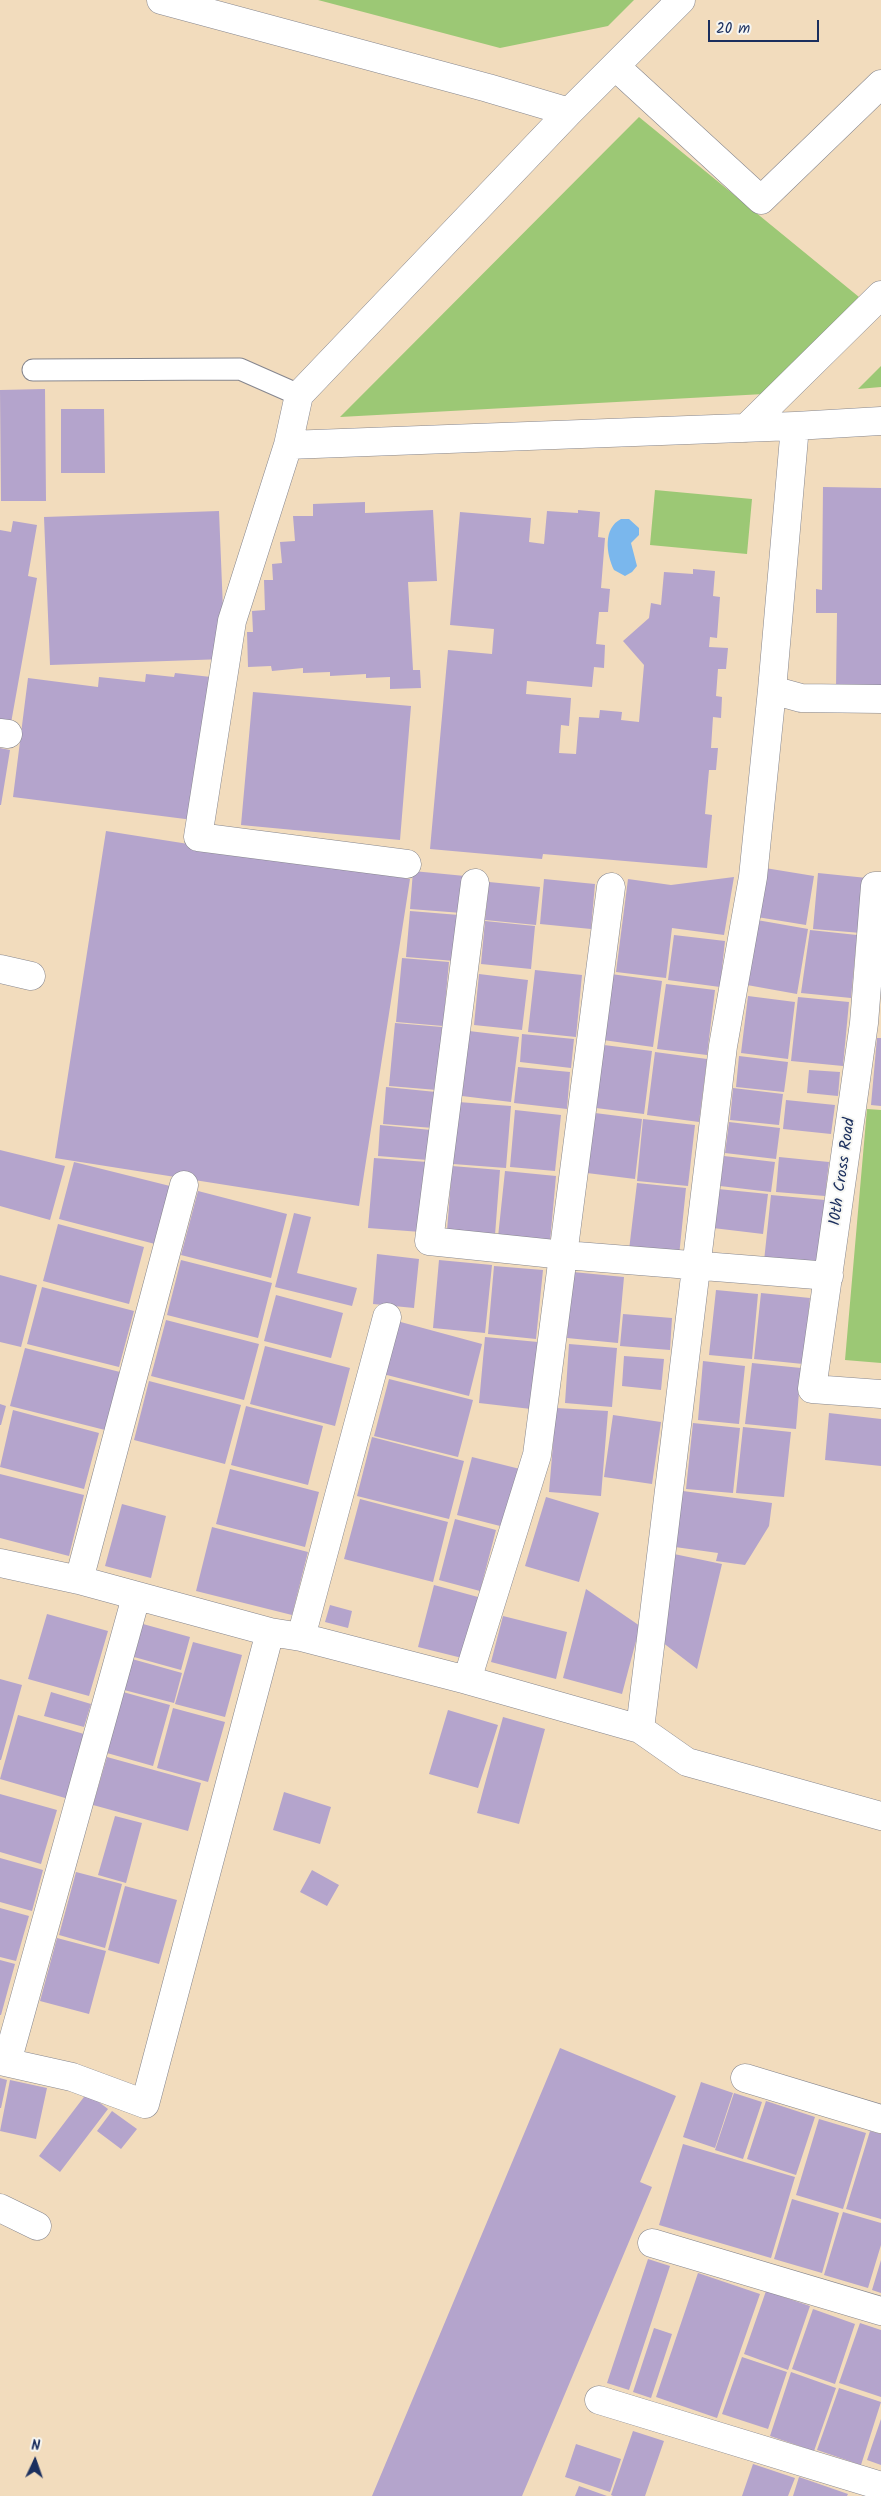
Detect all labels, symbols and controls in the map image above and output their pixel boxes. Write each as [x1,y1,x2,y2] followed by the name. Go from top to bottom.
[711,10,822,42] scale bar
[716,17,750,41] text: 20 m
[827,1117,861,1227] street label: 10th Cross Road
[31,2435,41,2457] text: N
[10,2436,60,2486] north arrow

